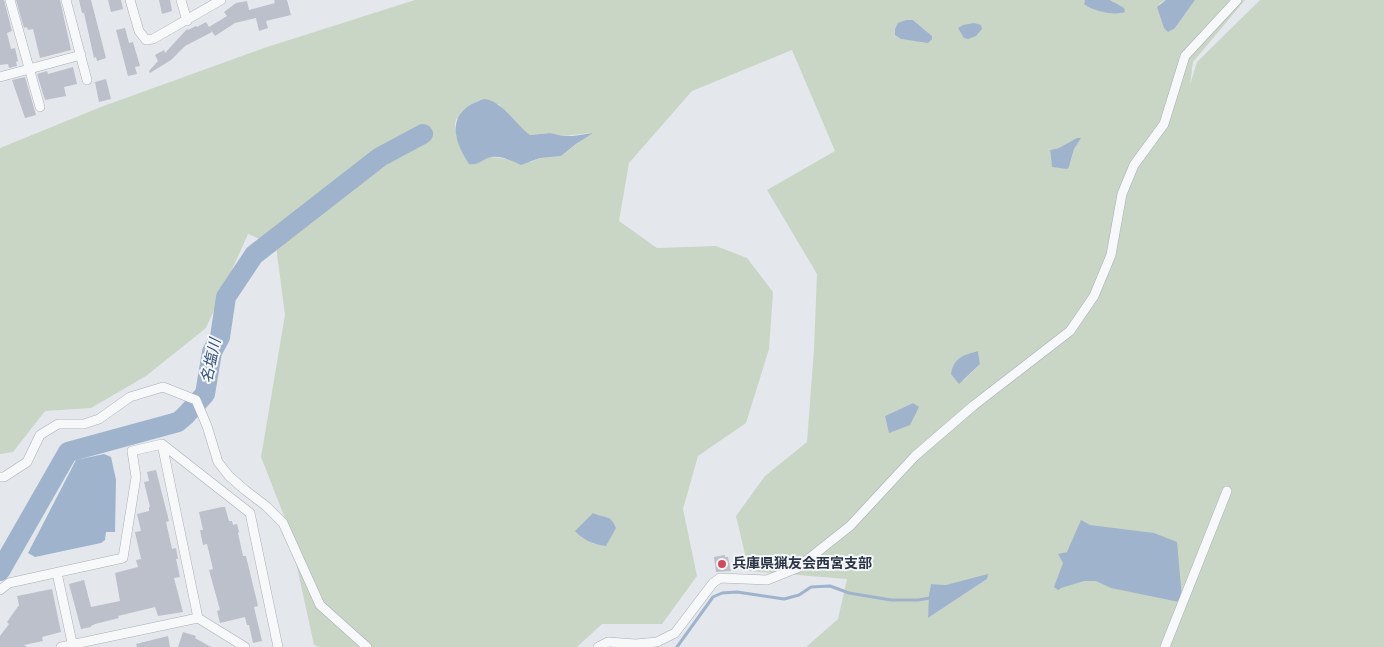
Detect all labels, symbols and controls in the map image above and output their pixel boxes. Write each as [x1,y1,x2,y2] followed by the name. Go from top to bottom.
[199,337,225,385] water label: 名塩川
[732,556,872,572] place label: 兵庫県猟友会西宮支部
[716,558,728,570] marker: 兵庫県猟友会西宮支部

